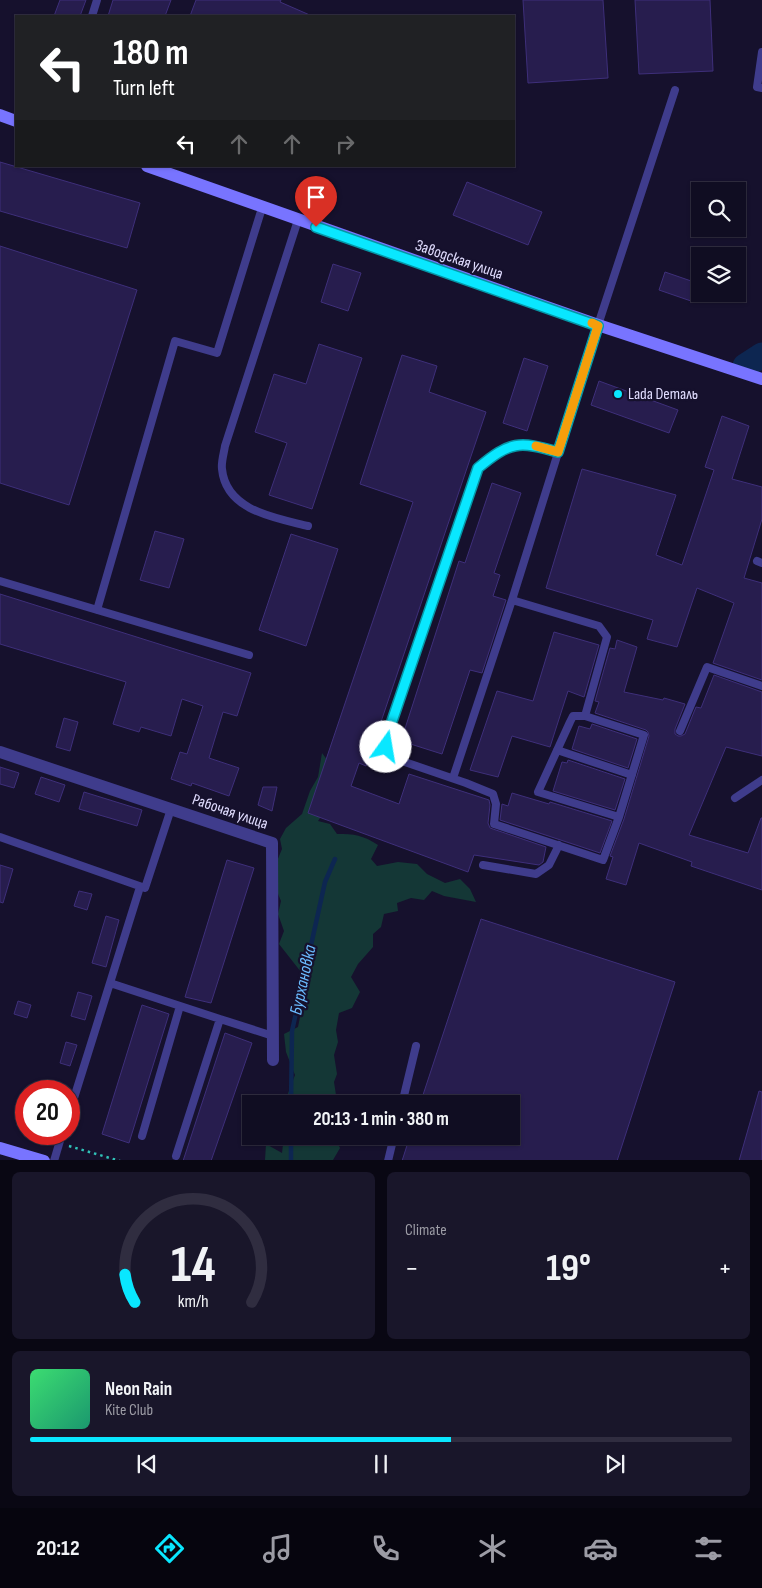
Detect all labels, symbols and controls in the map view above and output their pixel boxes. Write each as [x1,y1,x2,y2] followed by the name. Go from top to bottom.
[113,32,189,75] text: 180 m
[30,35,95,100] icon: left
[113,75,175,102] text: Turn left
[172,130,200,158] icon: left
[225,130,253,158] icon: ahead
[278,130,306,158] icon: ahead
[331,130,359,158] icon: right
[295,176,337,227] pin
[691,182,746,302] map controls
[691,182,746,237] button: search
[302,183,330,211] icon: arrive
[413,236,505,284] street label: Заводская улица
[691,247,746,302] button: layers
[628,385,698,404] place label: Lada Dеталь
[612,388,624,400] marker: Lada Dеталь
[359,720,411,772] position arrow
[190,790,270,834] street label: Рабочая улица
[285,942,321,1017] water label: Бурхановка
[15,1080,80,1145] speed limit sign: 20
[313,1108,449,1131] text: 20:13 · 1 min · 380 m
[405,1221,447,1240] text: Climate
[171,1234,216,1297] text: 14
[546,1246,591,1291] text: 19°
[405,1252,419,1285] text: −
[718,1252,732,1285] text: +
[178,1291,209,1312] text: km/h
[105,1378,172,1401] text: Neon Rain
[105,1401,153,1420] text: Kite Club
[133,1450,161,1478] icon: previous
[367,1450,395,1478] icon: pause
[601,1450,629,1478] icon: next
[152,1531,187,1566] icon: directions
[260,1531,295,1566] icon: music
[368,1531,403,1566] icon: phone
[475,1531,510,1566] icon: climate
[583,1531,618,1566] icon: car
[691,1531,726,1566] icon: filters
[36,1535,80,1562] text: 20:12

